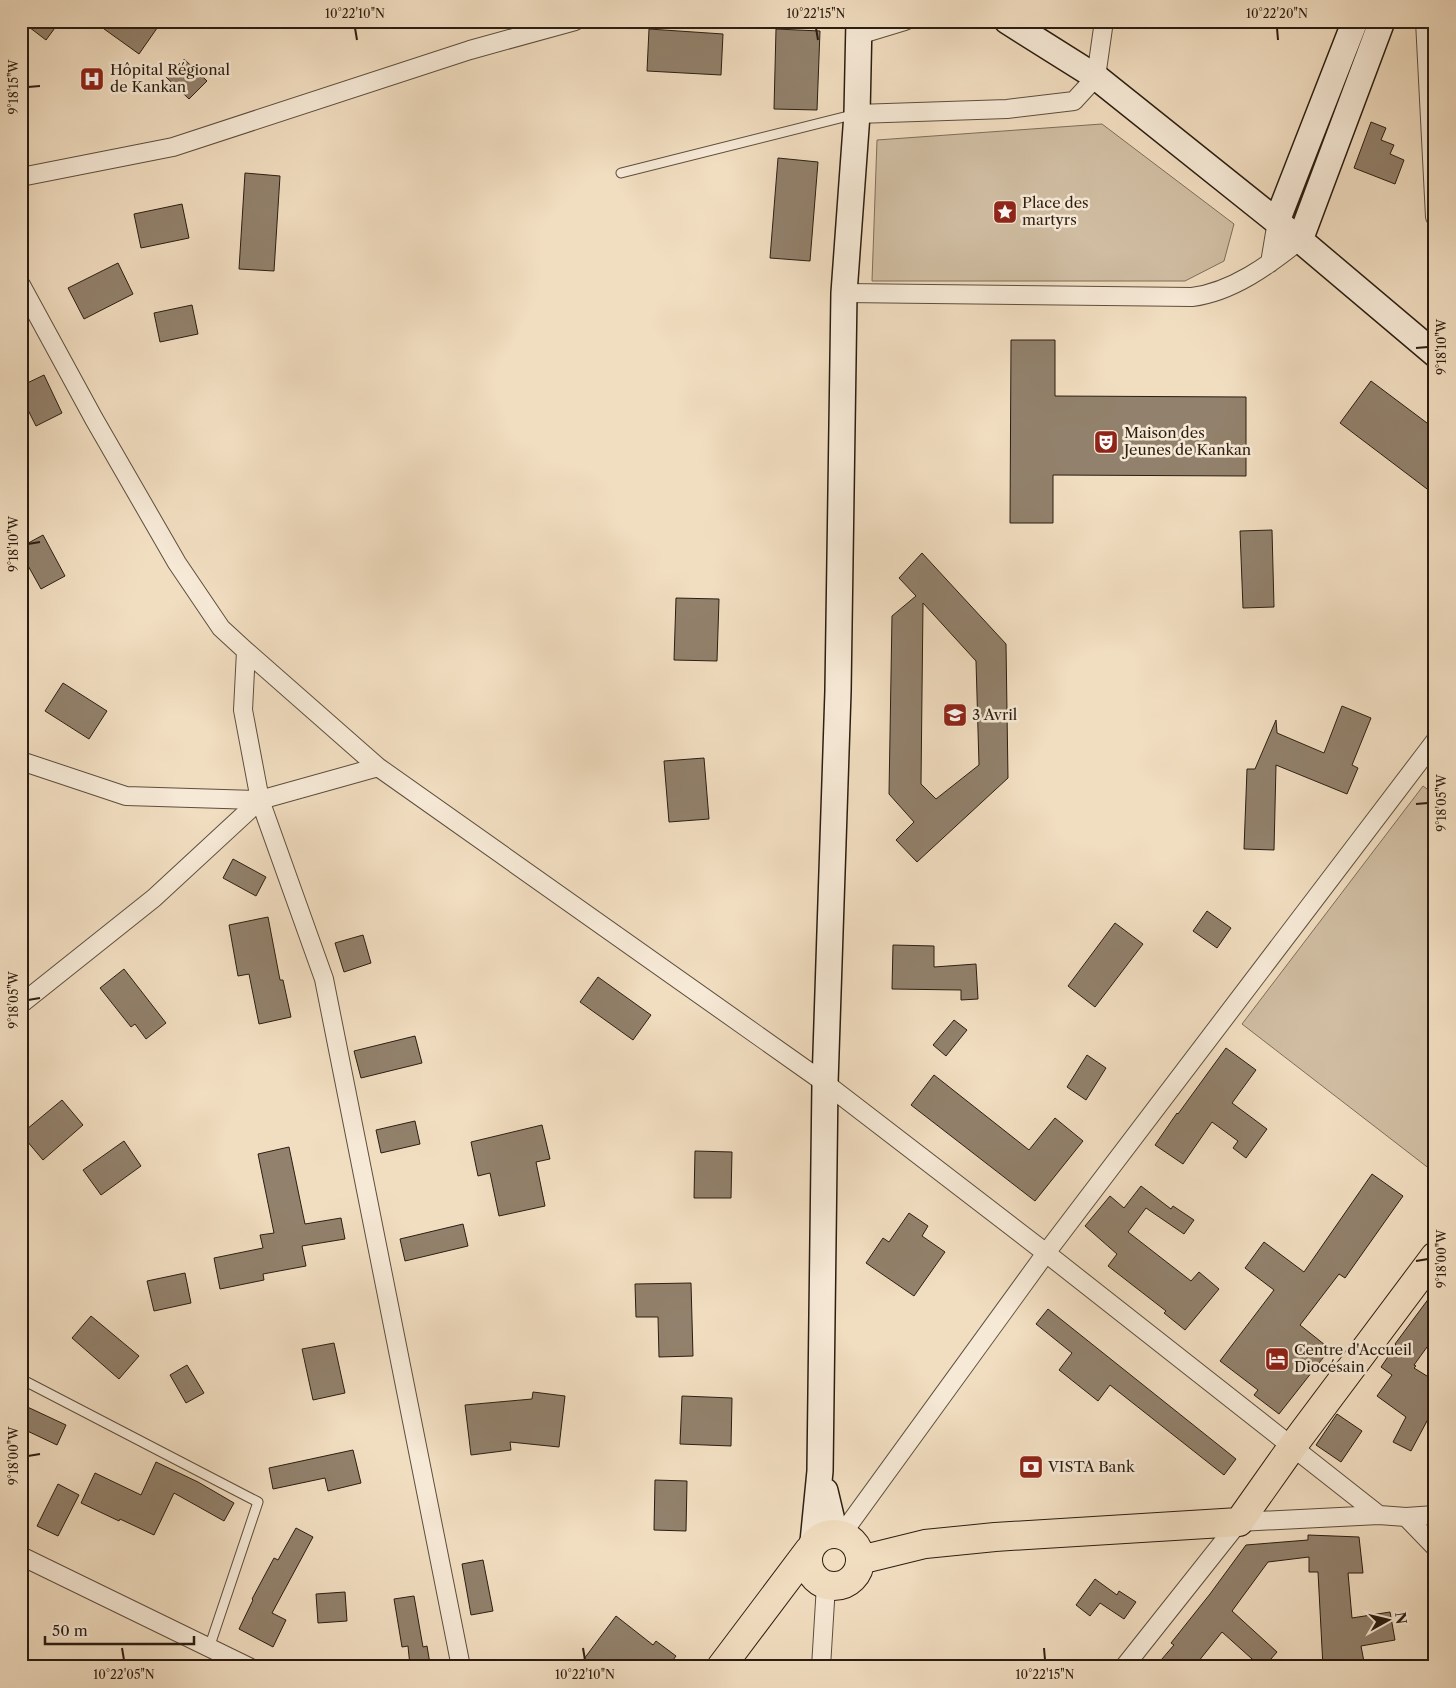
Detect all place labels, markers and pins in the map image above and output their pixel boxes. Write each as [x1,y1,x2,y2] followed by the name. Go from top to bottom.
[110,60,230,96] place label: Hôpital Régional de Kankan
[79,66,105,92] hospital icon: Hôpital Régional de Kankan
[1022,193,1089,229] place label: Place des martyrs
[992,199,1018,225] place icon: Place des martyrs
[1122,423,1252,459] place label: Maison des Jeunes de Kankan
[1093,429,1119,455] theatre icon: Maison des Jeunes de Kankan
[942,702,968,728] school or university icon: 3 Avril
[972,705,1018,724] place label: 3 Avril
[1294,1340,1412,1376] place label: Centre d'Accueil Diocésain
[1264,1346,1290,1372] hotel icon: Centre d'Accueil Diocésain
[1018,1454,1044,1480] bank icon: VISTA Bank
[1047,1457,1136,1476] place label: VISTA Bank

